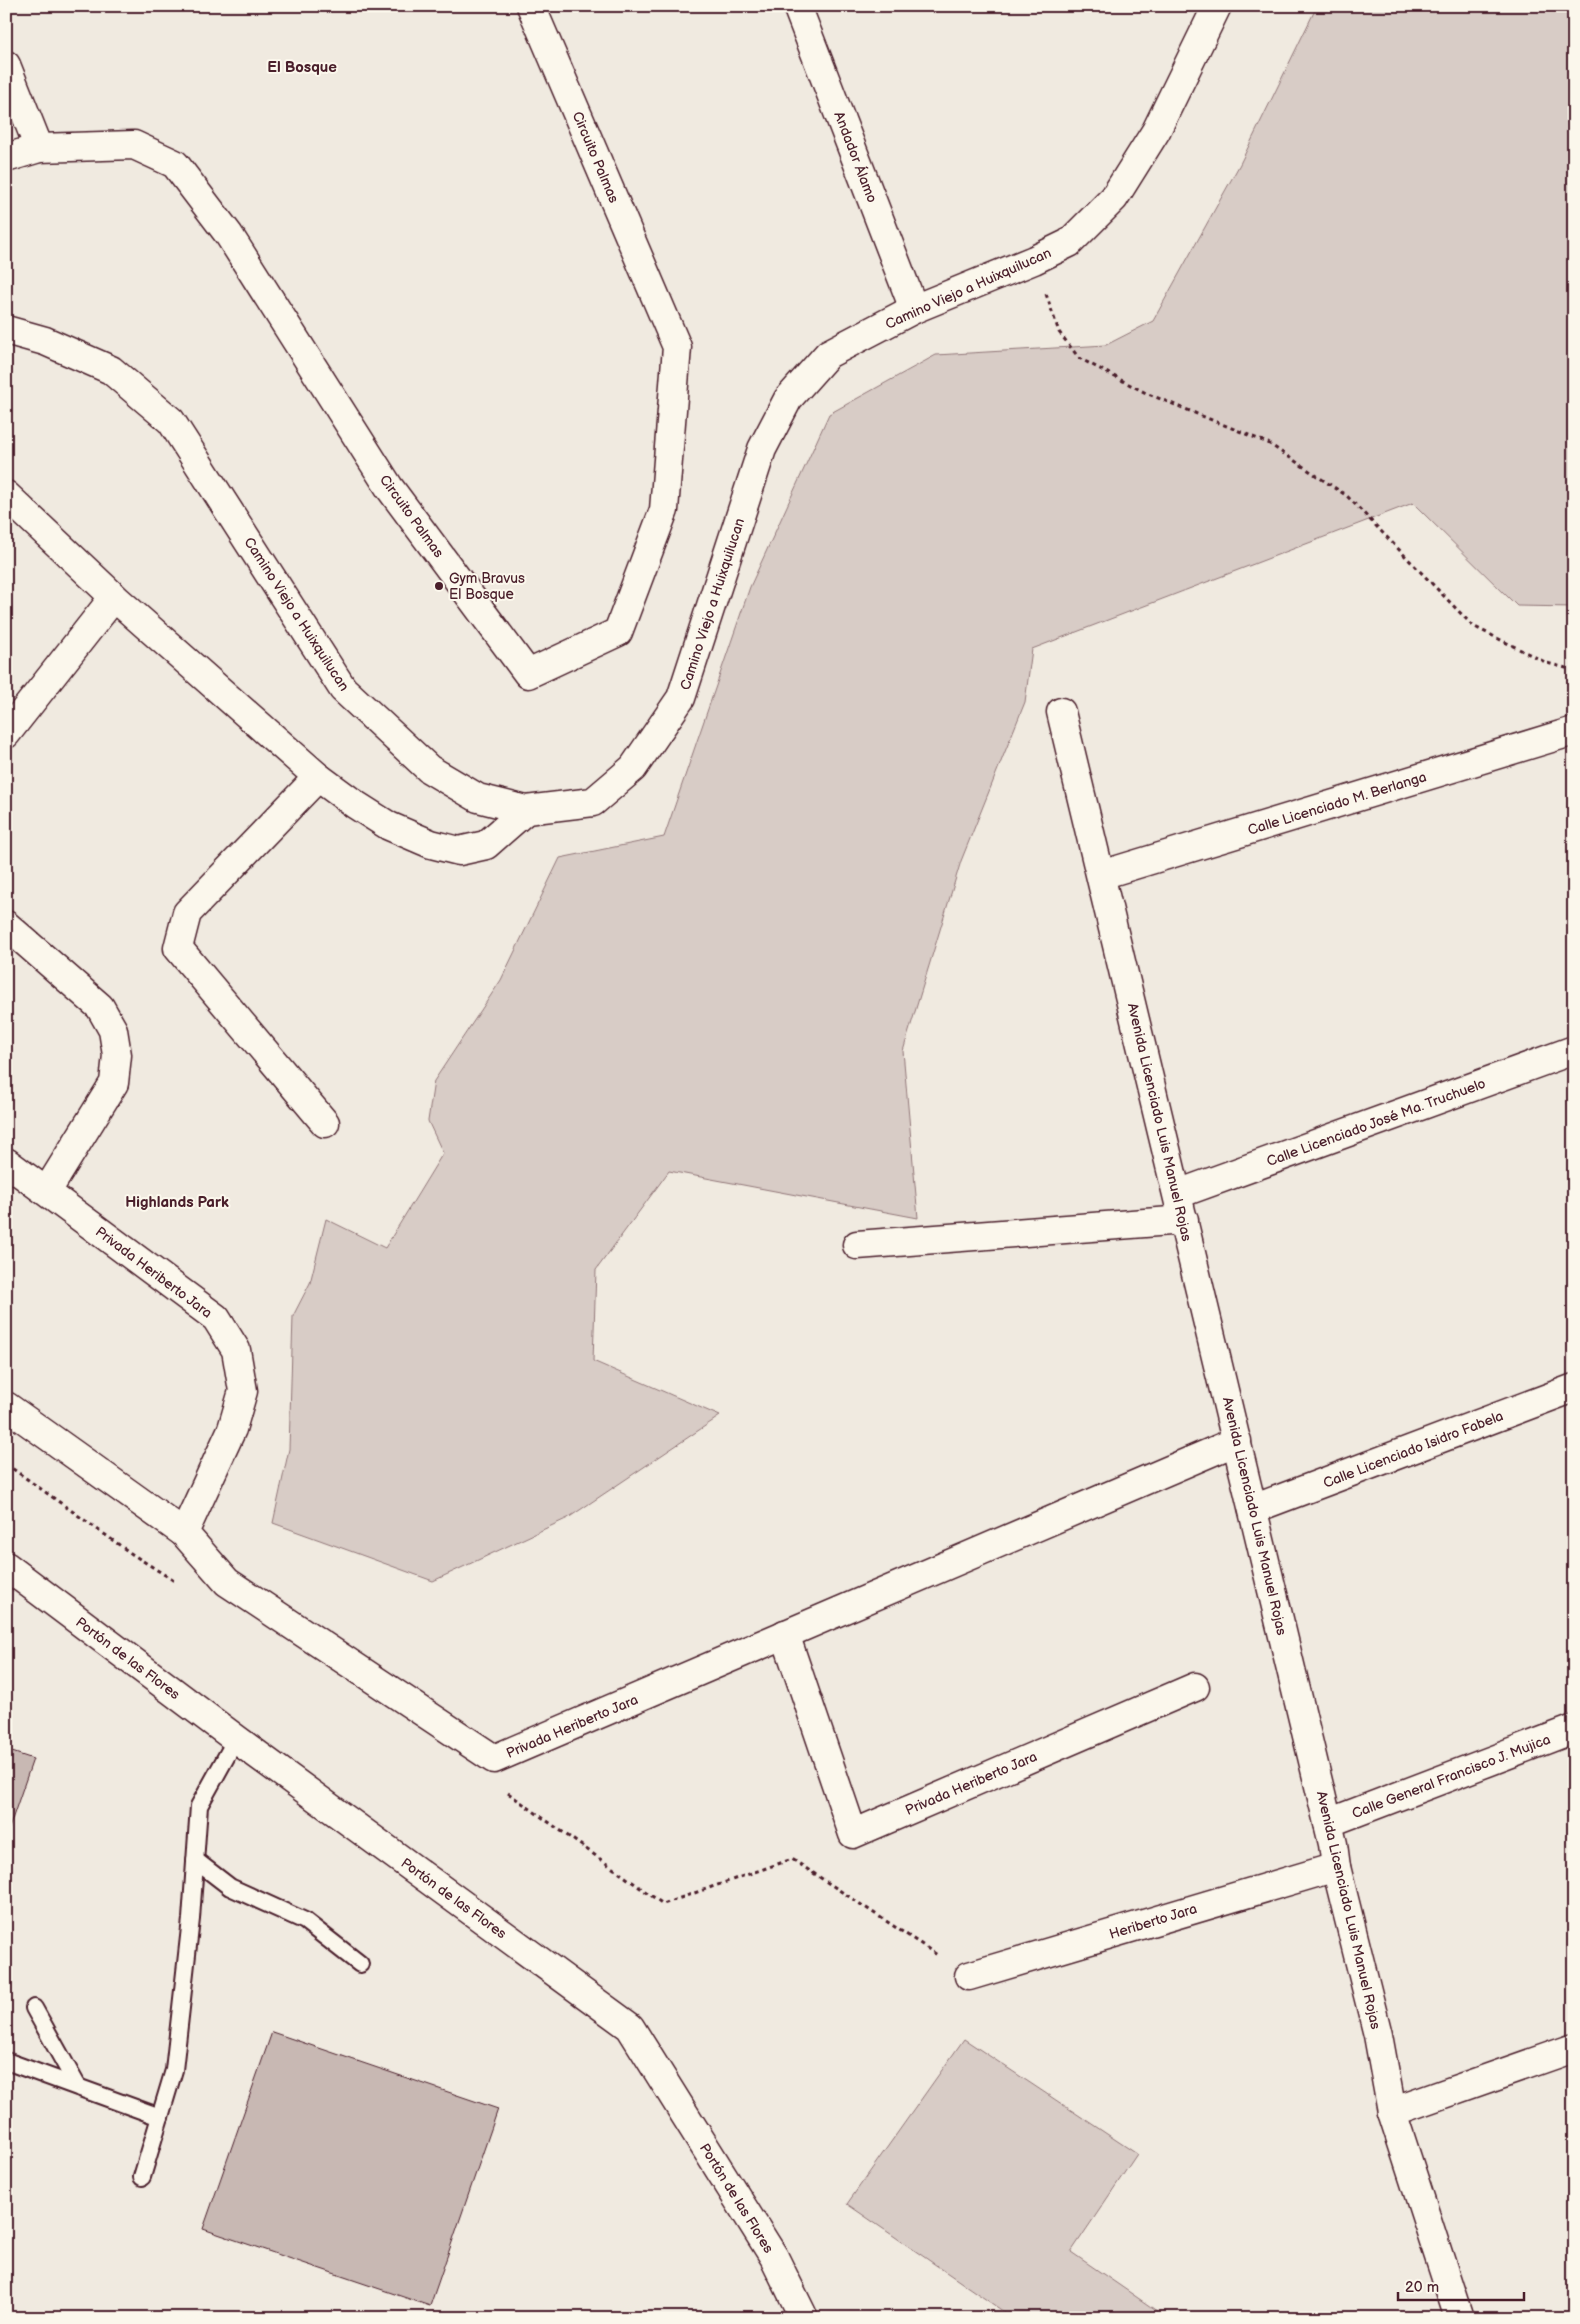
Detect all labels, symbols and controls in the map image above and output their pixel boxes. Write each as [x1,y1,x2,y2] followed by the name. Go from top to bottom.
[267,58,337,77] district label: El Bosque
[569,109,623,206] street label: Circuito Palmas
[830,109,882,205] street label: Andador Álamo
[883,244,1054,333] street label: Camino Viejo a Huixquilucan
[376,472,447,561] street label: Circuito Palmas
[677,516,748,692] street label: Camino Viejo a Huixquilucan
[240,534,353,694] street label: Camino Viejo a Huixquilucan
[449,570,525,603] place label: Gym Bravus El Bosque
[433,580,445,592] marker: Gym Bravus El Bosque
[1246,768,1429,839] street label: Calle Licenciado M. Berlanga
[1124,1001,1195,1243] street label: Avenida Licenciado Luis Manuel Rojas
[1264,1075,1488,1170] street label: Calle Licenciado José Ma. Truchuelo
[125,1193,229,1212] district label: Highlands Park
[92,1223,215,1322] street label: Privada Heriberto Jara
[1219,1395,1290,1637] street label: Avenida Licenciado Luis Manuel Rojas
[1321,1407,1506,1492] street label: Calle Licenciado Isidro Fabela
[72,1614,183,1703] street label: Portón de las Flores
[504,1691,641,1762] street label: Privada Heriberto Jara
[1350,1731,1553,1822] street label: Calle General Francisco J. Mujica
[903,1748,1040,1819] street label: Privada Heriberto Jara
[1313,1789,1384,2031] street label: Avenida Licenciado Luis Manuel Rojas
[398,1854,510,1942] street label: Portón de las Flores
[1107,1900,1199,1943] street label: Heriberto Jara
[696,2140,777,2256] street label: Portón de las Flores
[1398,2269,1524,2301] scale bar
[1405,2278,1439,2297] text: 20 m

